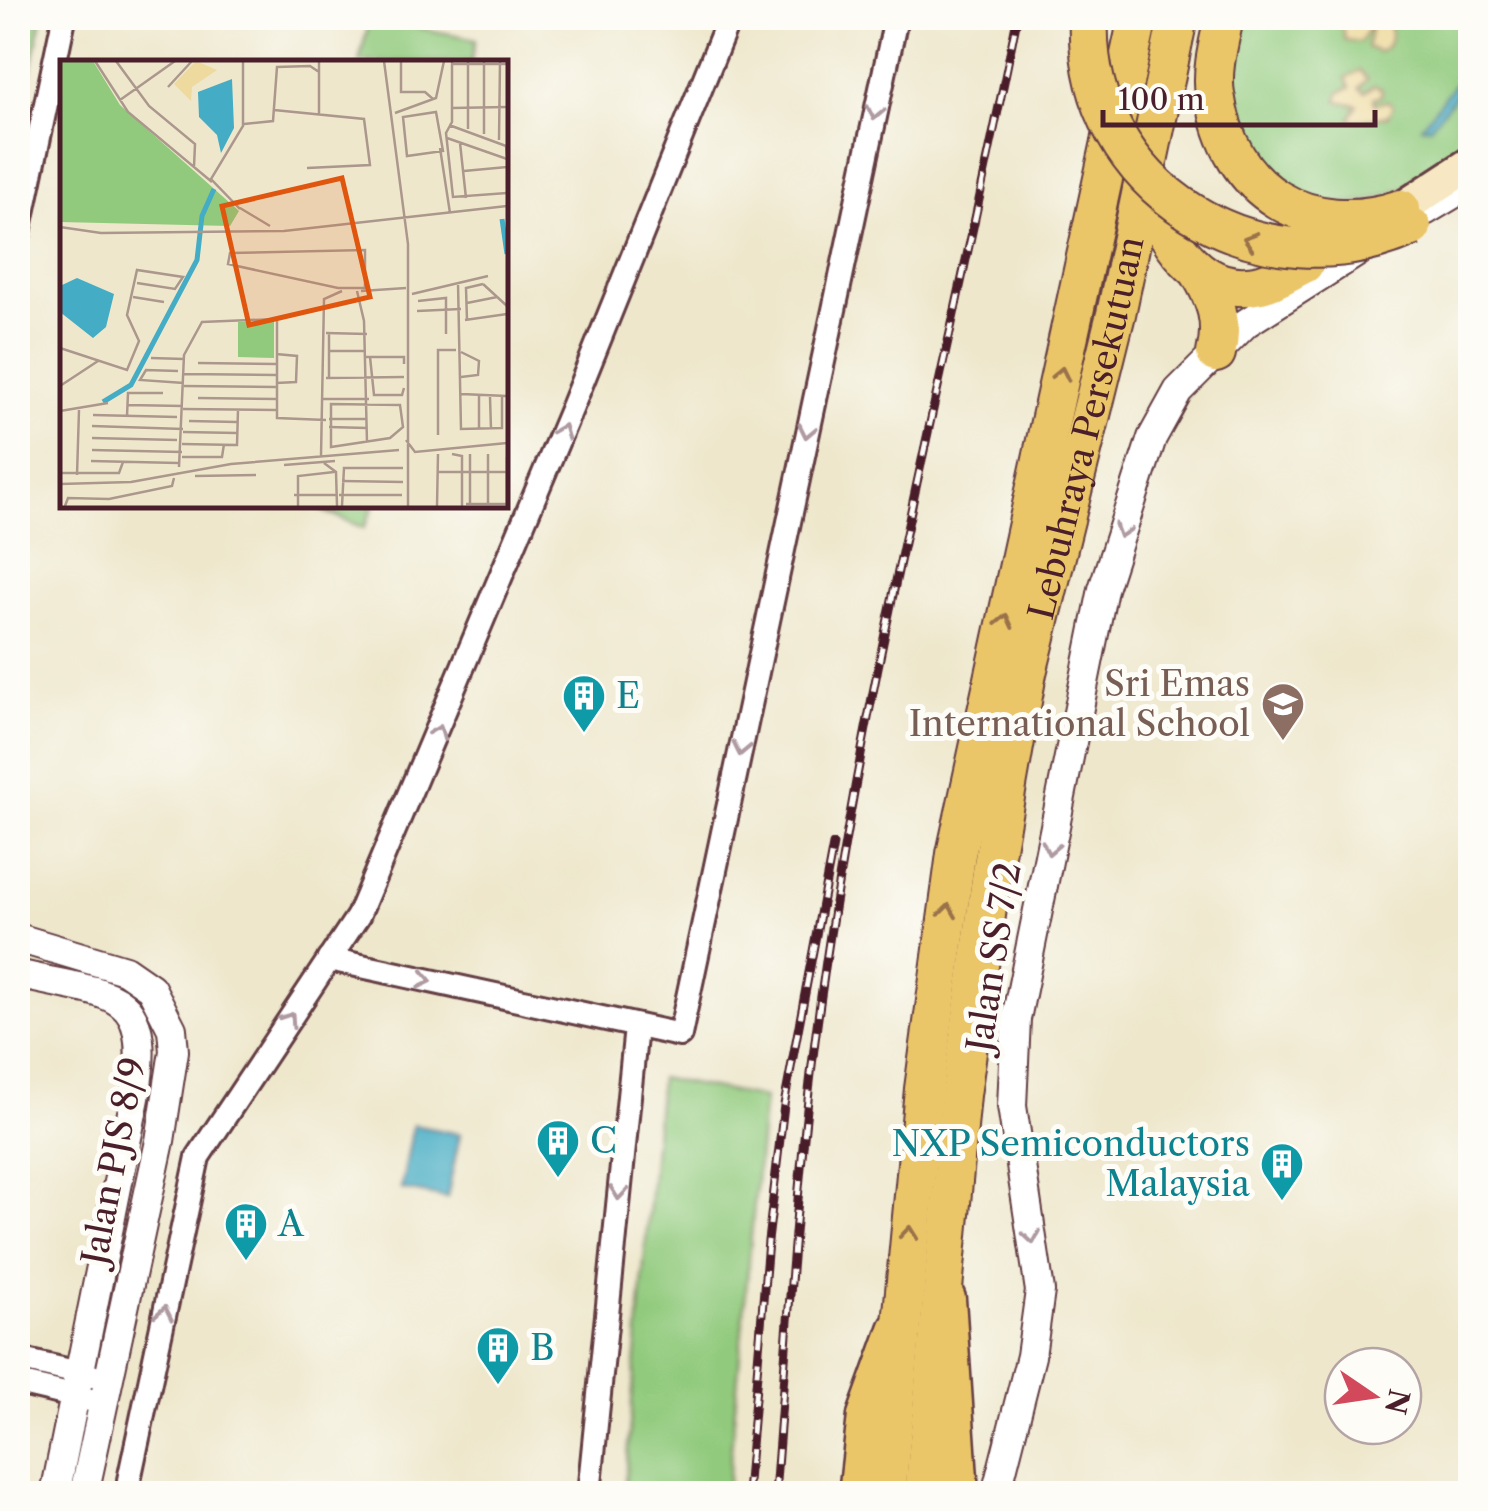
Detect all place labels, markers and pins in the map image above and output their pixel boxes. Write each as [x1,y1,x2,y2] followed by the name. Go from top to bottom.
[909,662,1250,745] place label: Sri Emas International School
[561,673,607,734] building icon: E
[616,674,640,717] place label: E
[1260,681,1306,742] school or university icon: Sri Emas International School
[535,1118,581,1179] building icon: C
[590,1119,617,1162] place label: C
[891,1122,1251,1205] place label: NXP Semiconductors Malaysia
[1259,1141,1305,1202] building icon: NXP Semiconductors Malaysia
[223,1201,269,1262] building icon: A
[277,1202,305,1245] place label: A
[475,1325,521,1386] building icon: B
[530,1326,554,1369] place label: B

